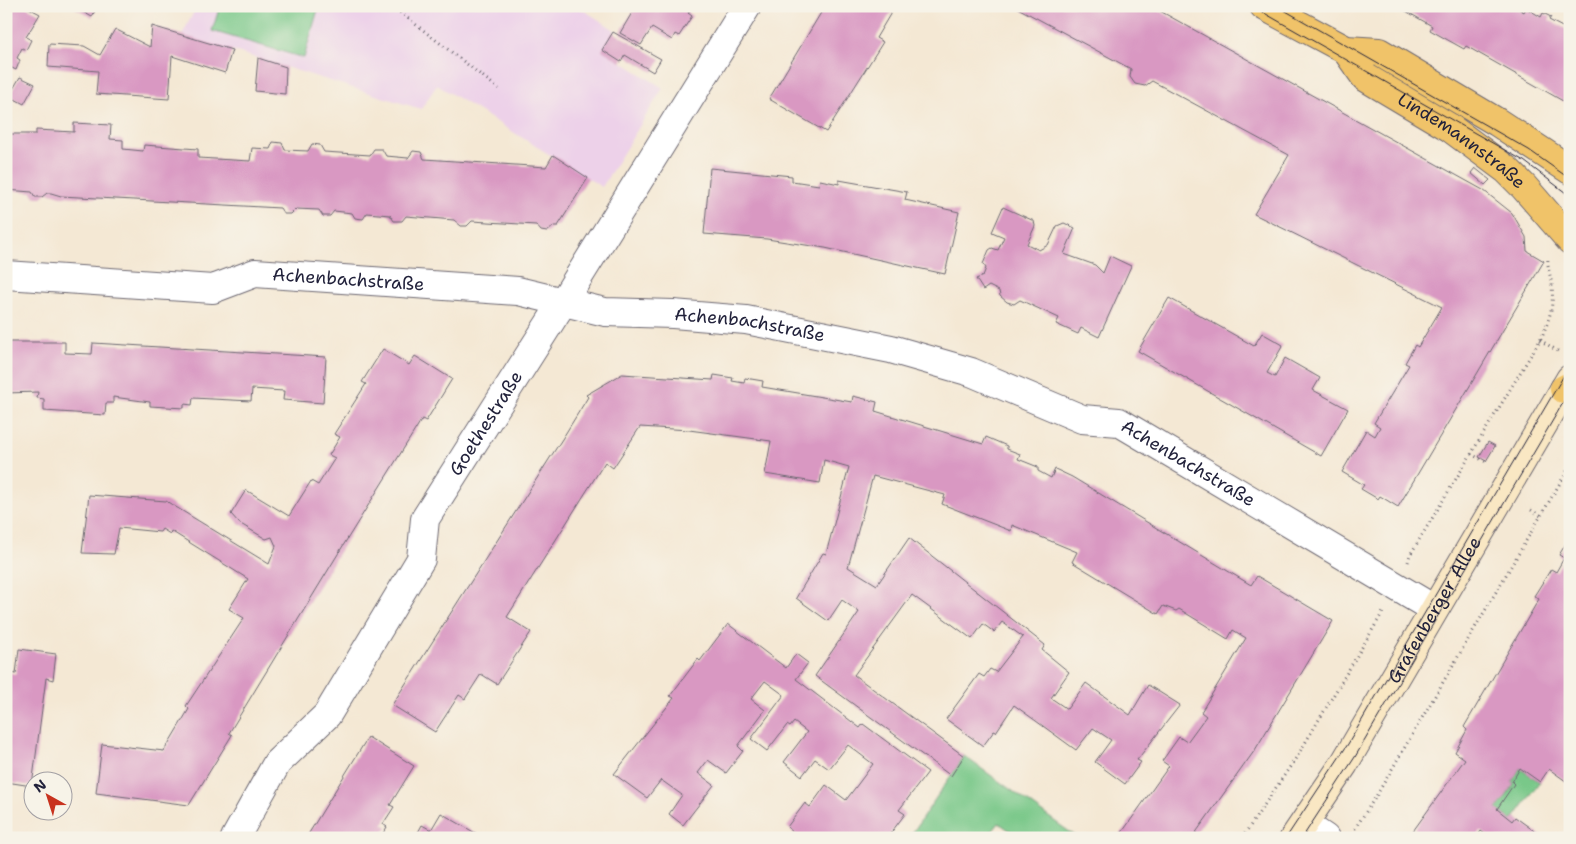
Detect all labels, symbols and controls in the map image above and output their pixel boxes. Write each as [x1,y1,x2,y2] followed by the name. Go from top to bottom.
[1393,87,1531,194] street label: Lindemannstraße
[272,262,425,297] street label: Achenbachstraße
[673,302,827,348] street label: Achenbachstraße
[444,366,528,480] street label: Goethestraße
[1117,414,1260,512] street label: Achenbachstraße
[1382,532,1487,688] street label: Grafenberger Allee
[22,772,72,822] north arrow
[30,775,50,796] text: N

